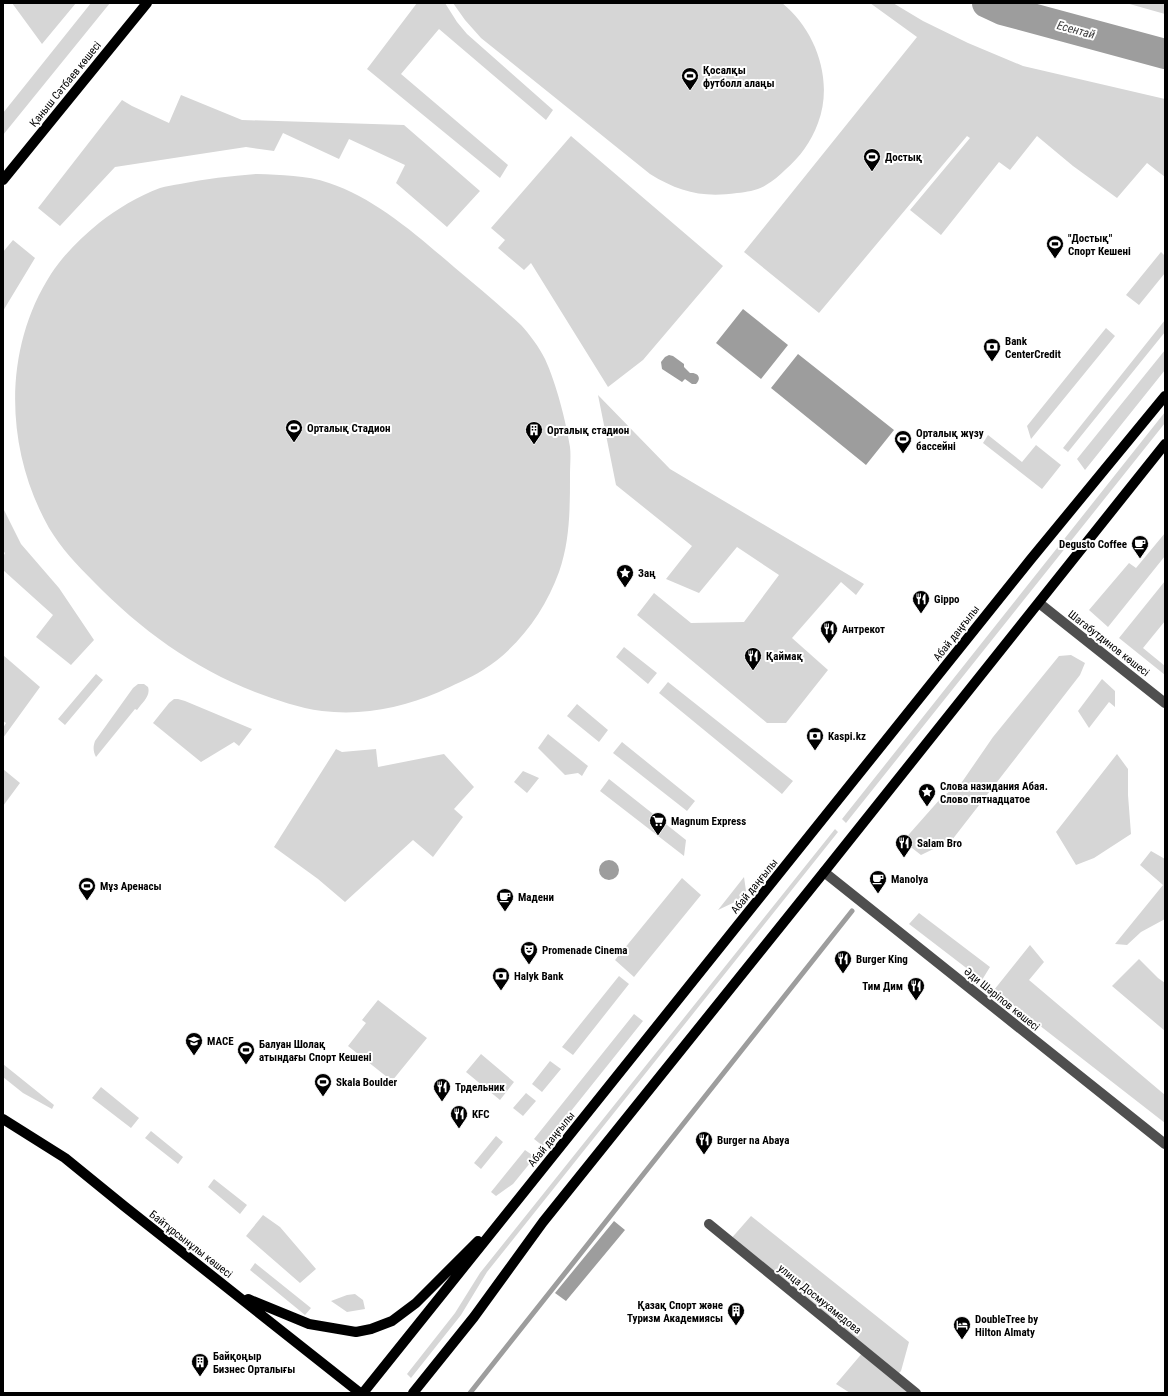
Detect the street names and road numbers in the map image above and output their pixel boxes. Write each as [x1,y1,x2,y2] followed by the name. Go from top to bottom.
[27,39,104,130] street label: Қаныш Сәтбаев көшесі
[931,603,982,664] street label: Абай даңғылы
[1065,608,1152,679] street label: Шагабутдинов көшесі
[728,856,780,916] street label: Абай даңғылы
[961,965,1042,1034] street label: Әди Шәріпов көшесі
[525,1109,577,1169] street label: Абай даңғылы
[147,1208,235,1281] street label: Байтұрсынұлы көшесі
[775,1262,864,1337] street label: улица Досмухамедова

